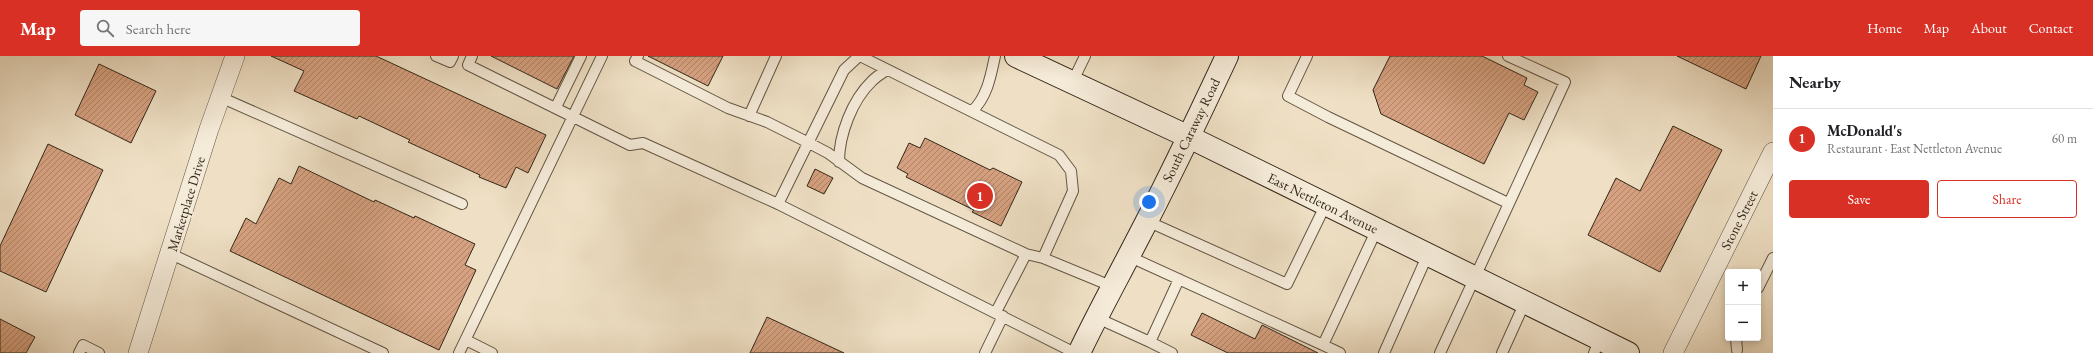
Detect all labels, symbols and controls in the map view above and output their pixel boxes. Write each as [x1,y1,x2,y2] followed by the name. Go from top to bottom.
[80,10,360,46] search box
[20,16,56,41] text: Map
[94,17,116,39] icon: search
[126,19,191,38] text: Search here
[1867,19,1902,37] text: Home
[1924,19,1949,37] text: Map
[1971,19,2007,37] text: About
[2029,19,2073,37] text: Contact
[1789,71,1841,93] text: Nearby
[1158,74,1224,185] street label: South Caraway Road
[1827,121,1902,140] text: McDonald's
[1799,130,1805,147] text: 1
[2052,130,2077,147] text: 60 m
[1827,140,2002,157] text: Restaurant · East Nettleton Avenue
[163,154,209,254] street label: Marketplace Drive
[1265,168,1382,238] street label: East Nettleton Avenue
[1789,180,1929,218] button: Save
[1937,180,2077,218] button: Share
[967,181,993,211] pin: 1
[1716,187,1762,253] street label: Stone Street
[1139,192,1159,212] your location
[1725,269,1761,341] map controls
[1725,269,1761,305] button: +
[1725,305,1761,341] button: −

